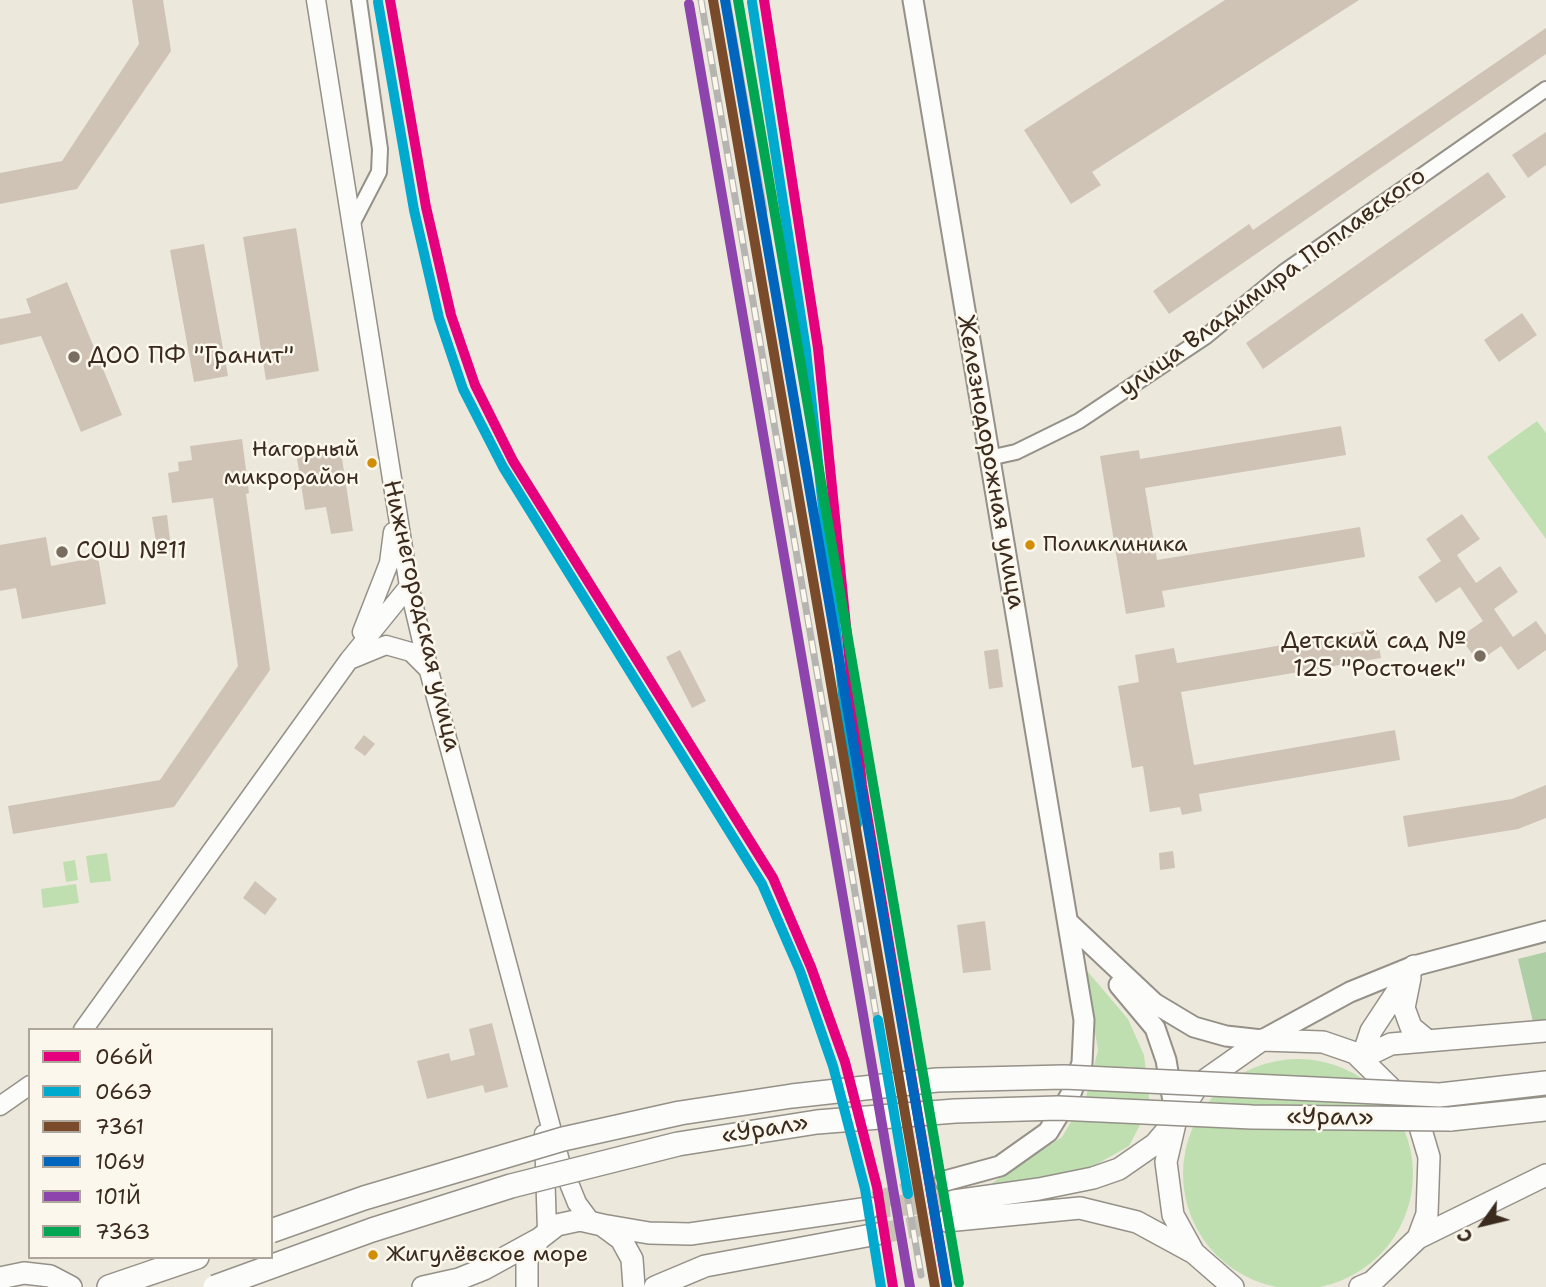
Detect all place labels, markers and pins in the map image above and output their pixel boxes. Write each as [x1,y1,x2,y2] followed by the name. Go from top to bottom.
[88,343,294,371] place label: ДОО ПФ "Гранит"
[66,349,82,365] marker: ДОО ПФ "Гранит"
[224,437,359,489] place label: Нагорный микрорайон
[365,456,379,470] marker: Нагорный микрорайон
[1043,532,1188,558] place label: Поликлиника
[76,538,187,566] place label: СОШ №11
[1023,538,1037,552] marker: Поликлиника
[54,544,70,560] marker: СОШ №11
[1281,628,1466,684] place label: Детский сад № 125 "Росточек"
[1472,648,1488,664] marker: Детский сад № 125 "Росточек"
[386,1242,588,1268] place label: Жигулёвское море
[366,1248,380,1262] marker: Жигулёвское море

